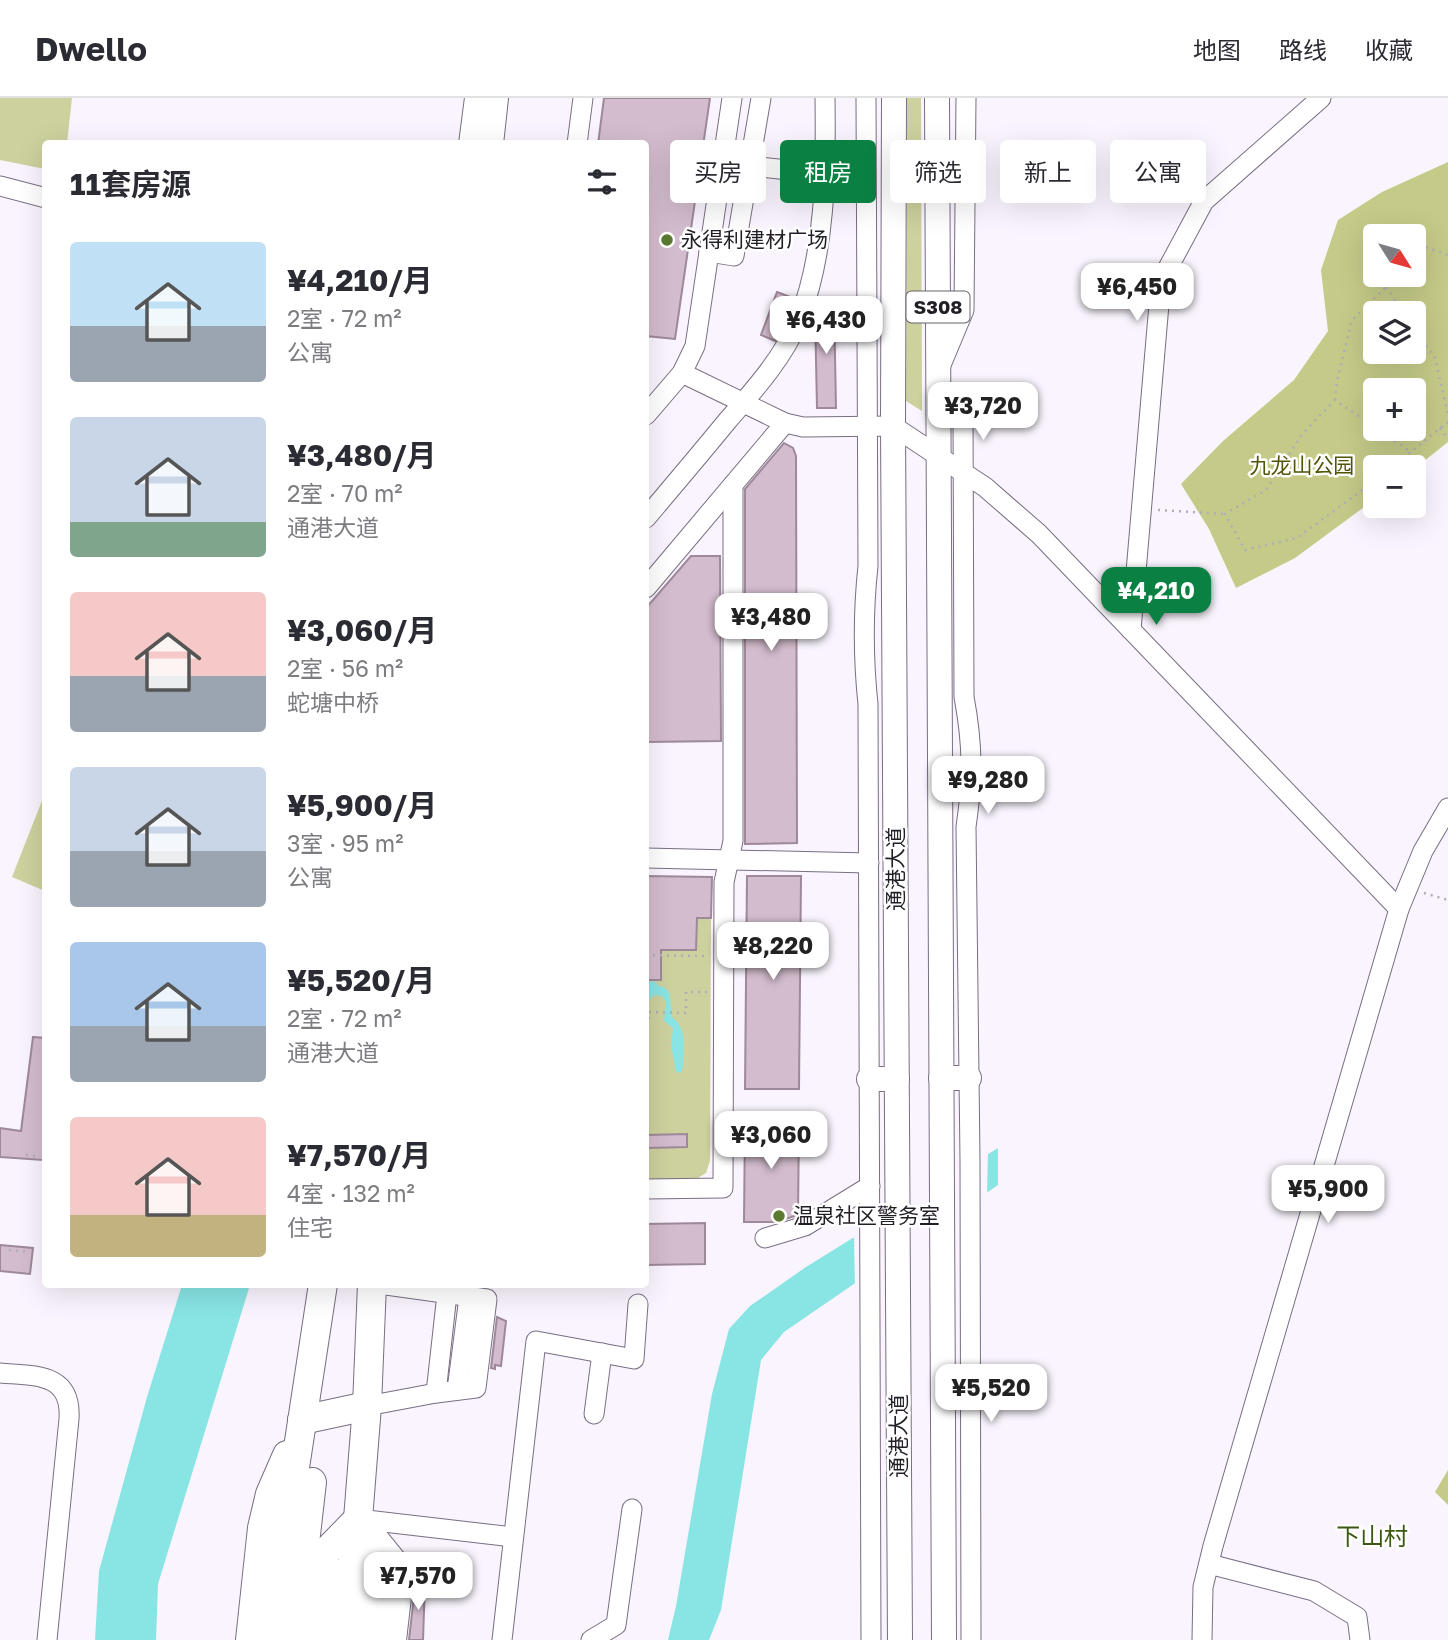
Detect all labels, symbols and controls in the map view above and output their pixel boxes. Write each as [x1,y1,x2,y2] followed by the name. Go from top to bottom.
[35,29,147,68] text: Dwello
[1193,35,1241,64] text: 地图
[1279,35,1327,64] text: 路线
[1365,35,1413,64] text: 收藏
[670,140,766,203] chip: 买房
[780,140,876,203] chip: 租房
[890,140,986,203] chip: 筛选
[1000,140,1096,203] chip: 新上
[1110,140,1206,203] chip: 公寓
[583,163,621,201] icon: filters
[70,166,191,202] text: 11套房源
[1363,224,1426,287] north arrow
[1363,224,1426,518] map controls
[681,226,828,252] place label: 永得利建材广场
[659,232,675,248] marker: 永得利建材广场
[287,262,433,298] text: ¥4,210/月
[1080,264,1194,323] pin: ¥6,450
[126,270,210,354] icon: home
[1097,272,1177,300] text: ¥6,450
[906,292,970,322] road number: S308
[769,296,883,356] pin: ¥6,430
[1363,301,1426,364] button: layers
[287,304,402,332] text: 2室 · 72 m²
[786,305,866,333] text: ¥6,430
[287,338,333,366] text: 公寓
[1363,378,1426,441] button: +
[926,382,1040,442] pin: ¥3,720
[944,391,1022,419] text: ¥3,720
[287,437,437,473] text: ¥3,480/月
[126,445,210,529] icon: home
[1250,452,1355,478] park label: 九龙山公园
[1363,455,1426,518] button: −
[287,479,403,507] text: 2室 · 70 m²
[287,513,379,541] text: 通港大道
[1099,568,1213,627] pin: ¥4,210
[1117,576,1195,604] text: ¥4,210
[714,594,828,653] pin: ¥3,480
[731,602,811,630] text: ¥3,480
[287,612,437,648] text: ¥3,060/月
[126,620,210,704] icon: home
[287,654,403,682] text: 2室 · 56 m²
[287,688,379,716] text: 蛇塘中桥
[931,756,1045,816] pin: ¥9,280
[948,765,1028,793] text: ¥9,280
[287,787,437,823] text: ¥5,900/月
[126,795,210,879] icon: home
[882,827,908,911] street label: 通港大道
[287,829,404,857] text: 3室 · 95 m²
[287,863,333,891] text: 公寓
[716,922,830,982] pin: ¥8,220
[733,931,813,959] text: ¥8,220
[287,962,435,998] text: ¥5,520/月
[126,970,210,1054] icon: home
[287,1004,402,1032] text: 2室 · 72 m²
[287,1038,379,1066] text: 通港大道
[714,1112,828,1171] pin: ¥3,060
[730,1120,812,1148] text: ¥3,060
[287,1137,431,1173] text: ¥7,570/月
[126,1145,210,1229] icon: home
[1271,1166,1385,1225] pin: ¥5,900
[1287,1174,1369,1202] text: ¥5,900
[287,1179,415,1207] text: 4室 · 132 m²
[793,1202,940,1228] place label: 温泉社区警务室
[771,1208,787,1224] marker: 温泉社区警务室
[287,1213,333,1241] text: 住宅
[934,1364,1048,1424] pin: ¥5,520
[951,1373,1031,1401] text: ¥5,520
[885,1394,911,1478] street label: 通港大道
[1336,1521,1408,1550] district label: 下山村
[361,1552,475,1612] pin: ¥7,570
[380,1561,456,1589] text: ¥7,570

